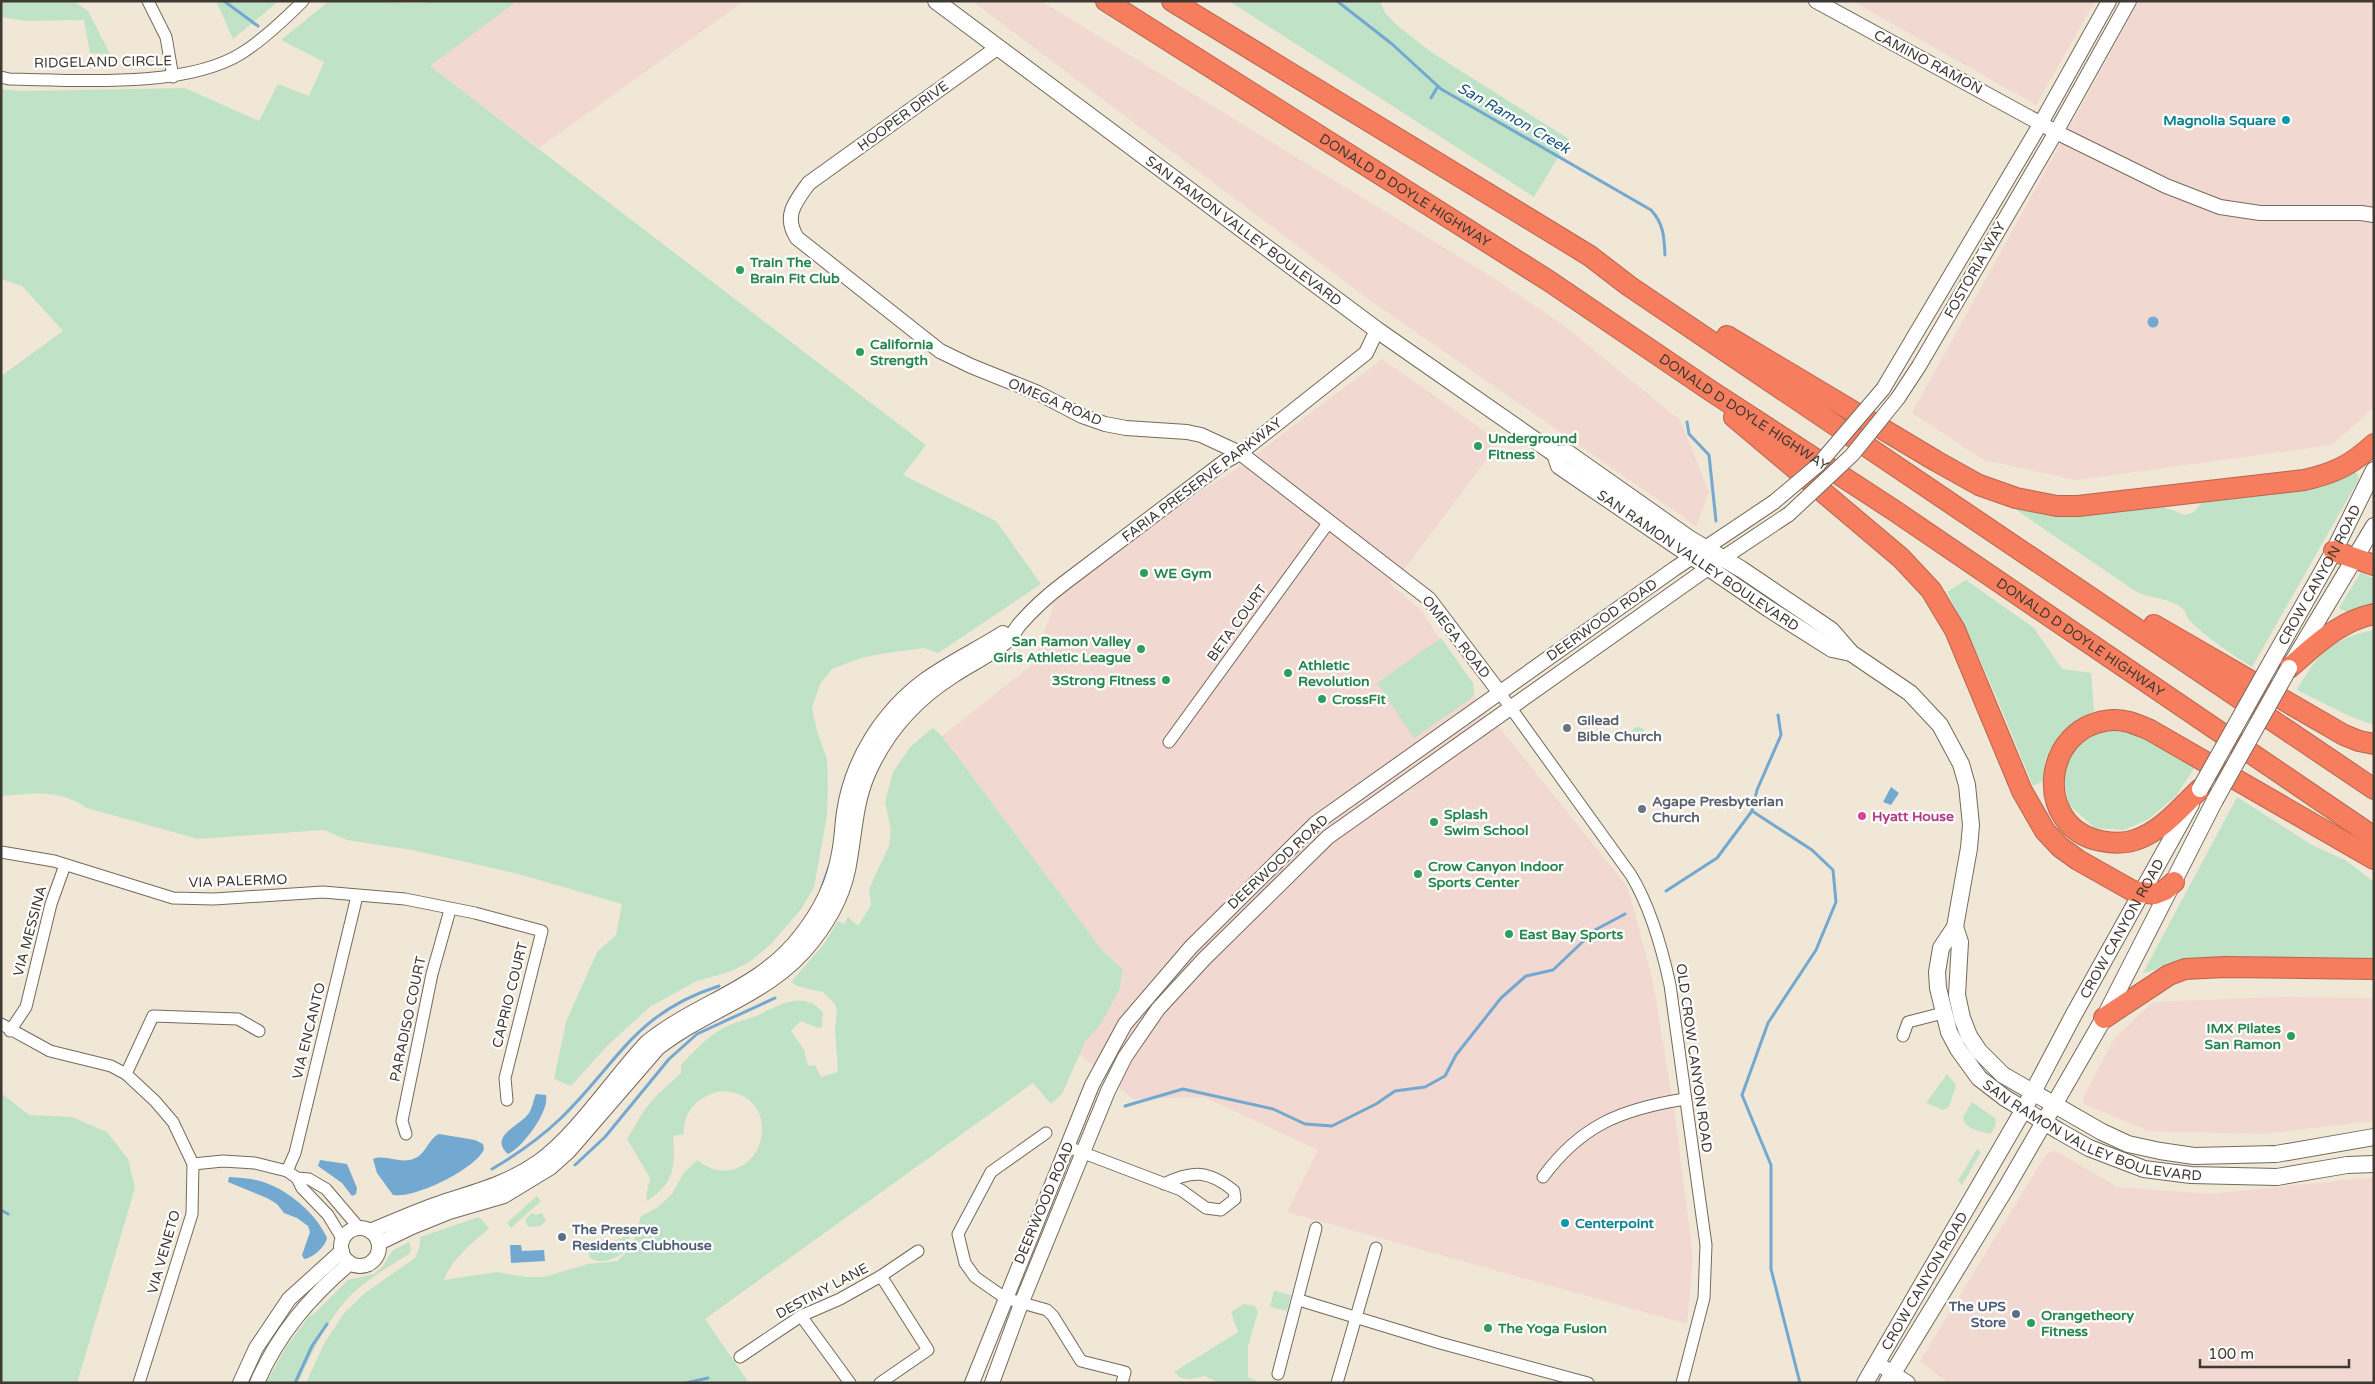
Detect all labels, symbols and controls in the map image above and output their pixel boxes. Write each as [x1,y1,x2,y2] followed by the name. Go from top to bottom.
[1871,26,1985,98] street label: CAMINO RAMON
[34,52,172,72] street label: RIDGELAND CIRCLE
[854,77,952,155] street label: HOOPER DRIVE
[1455,79,1575,158] water label: San Ramon Creek
[2163,112,2276,129] place label: Magnolia Square
[2280,114,2292,126] marker: Magnolia Square
[1316,130,1494,251] street label: DONALD D DOYLE HIGHWAY
[1142,152,1345,309] street label: SAN RAMON VALLEY BOULEVARD
[1941,219,2009,321] street label: FOSTORIA WAY
[749,254,840,287] place label: Train The Brain Fit Club
[734,264,746,276] marker: Train The Brain Fit Club
[870,336,933,369] place label: California Strength
[854,346,866,358] marker: California Strength
[1656,350,1832,474] street label: DONALD D DOYLE HIGHWAY
[1005,375,1105,429] street label: OMEGA ROAD
[1119,414,1285,546] street label: FARIA PRESERVE PARKWAY
[1488,430,1577,463] place label: Underground Fitness
[1472,440,1484,452] marker: Underground Fitness
[1594,486,1802,635] street label: SAN RAMON VALLEY BOULEVARD
[2274,502,2364,648] street label: CROW CANYON ROAD
[1154,565,1212,582] place label: WE Gym
[1138,567,1150,579] marker: WE Gym
[1993,574,2168,700] street label: DONALD D DOYLE HIGHWAY
[1543,575,1661,665] street label: DEERWOOD ROAD
[1204,581,1271,665] street label: BETA COURT
[1418,592,1494,682] street label: OMEGA ROAD
[993,633,1131,666] place label: San Ramon Valley Girls Athletic League
[1135,643,1147,655] marker: San Ramon Valley Girls Athletic League
[1298,657,1370,690] place label: Athletic Revolution
[1282,667,1294,679] marker: Athletic Revolution
[1052,672,1156,689] place label: 3Strong Fitness
[1160,674,1172,686] marker: 3Strong Fitness
[1332,691,1386,708] place label: CrossFit
[1316,693,1328,705] marker: CrossFit
[1577,712,1662,745] place label: Gilead Bible Church
[1561,722,1573,734] marker: Gilead Bible Church
[1652,793,1783,826] place label: Agape Presbyterian Church
[1636,803,1648,815] marker: Agape Presbyterian Church
[1444,806,1528,839] place label: Splash Swim School
[1872,808,1954,825] place label: Hyatt House
[1856,810,1868,822] marker: Hyatt House
[1224,811,1332,913] street label: DEERWOOD ROAD
[1428,816,1440,828] marker: Splash Swim School
[2076,856,2167,1001] street label: CROW CANYON ROAD
[1428,858,1564,891] place label: Crow Canyon Indoor Sports Center
[1412,868,1424,880] marker: Crow Canyon Indoor Sports Center
[188,871,288,891] street label: VIA PALERMO
[10,884,50,978] street label: VIA MESSINA
[1519,926,1624,943] place label: East Bay Sports
[1503,928,1515,940] marker: East Bay Sports
[489,940,531,1050] street label: CAPRIO COURT
[386,954,430,1083] street label: PARADISO COURT
[1672,962,1716,1154] street label: OLD CROW CANYON ROAD
[289,981,329,1081] street label: VIA ENCANTO
[2205,1020,2281,1053] place label: IMX Pilates San Ramon
[2285,1030,2297,1042] marker: IMX Pilates San Ramon
[1980,1076,2202,1184] street label: SAN RAMON VALLEY BOULEVARD
[1010,1139,1078,1267] street label: DEERWOOD ROAD
[144,1208,184,1296] street label: VIA VENETO
[1877,1209,1971,1353] street label: CROW CANYON ROAD
[1575,1215,1655,1232] place label: Centerpoint
[1559,1217,1571,1229] marker: Centerpoint
[571,1221,712,1254] place label: The Preserve Residents Clubhouse
[556,1231,568,1243] marker: The Preserve Residents Clubhouse
[773,1259,871,1323] street label: DESTINY LANE
[1948,1298,2006,1331] place label: The UPS Store
[2041,1307,2134,1340] place label: Orangetheory Fitness
[2010,1308,2022,1320] marker: The UPS Store
[2025,1317,2037,1329] marker: Orangetheory Fitness
[1497,1320,1607,1337] place label: The Yoga Fusion
[1482,1322,1494,1334] marker: The Yoga Fusion
[2200,1336,2349,1368] scale bar
[2208,1345,2254,1363] text: 100 m

